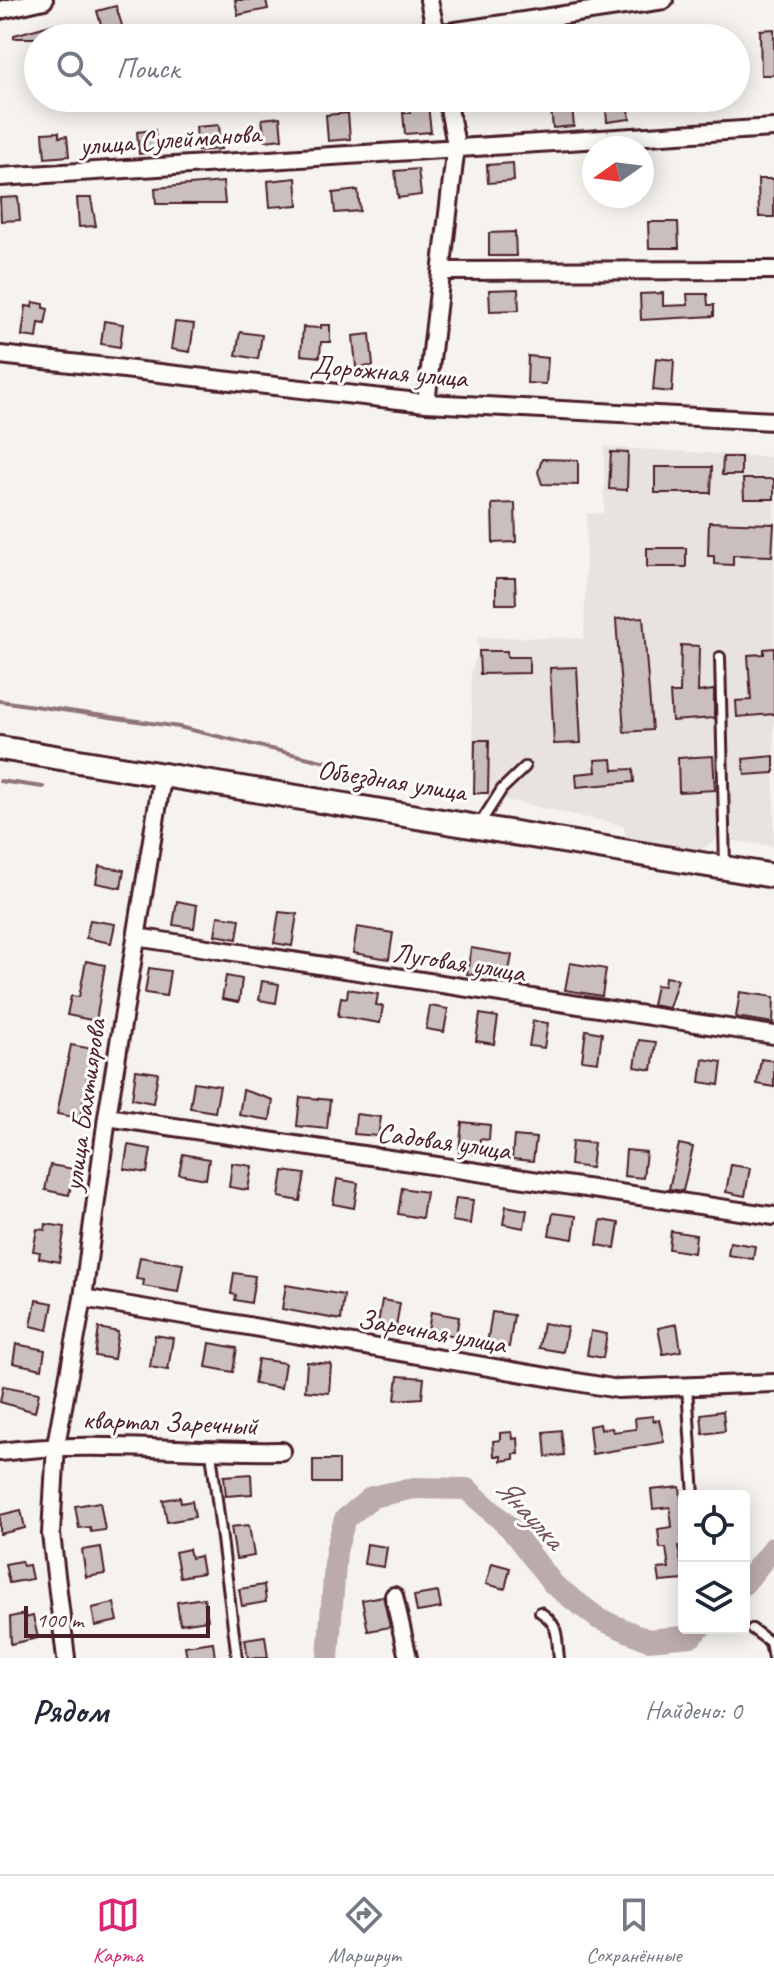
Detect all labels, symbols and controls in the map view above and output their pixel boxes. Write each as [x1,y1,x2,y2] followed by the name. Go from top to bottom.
[24,24,750,112] search box
[52,46,96,90] icon: search
[116,49,179,87] text: Поиск
[76,115,264,163] street label: улица Сулейманова
[582,136,654,208] north arrow
[309,347,471,395] street label: Дорожная улица
[315,751,471,810] street label: Объездная улица
[391,934,529,990] street label: Луговая улица
[54,1015,114,1195] street label: улица Бахтиярова
[375,1114,515,1168] street label: Садовая улица
[355,1301,511,1362] street label: Заречная улица
[82,1401,259,1443] street label: квартал Заречный
[487,1469,575,1559] water label: Янаулка
[678,1490,750,1634] map controls
[678,1490,750,1562] button: locate
[678,1562,750,1634] button: layers
[24,1602,210,1638] scale bar
[36,1606,83,1634] text: 100 m
[32,1689,108,1732] text: Рядом
[645,1694,742,1727] text: Найдено: 0
[93,1893,143,1969] tab: Карта
[328,1893,401,1969] tab: Маршрут
[586,1893,681,1969] tab: Сохранённые

